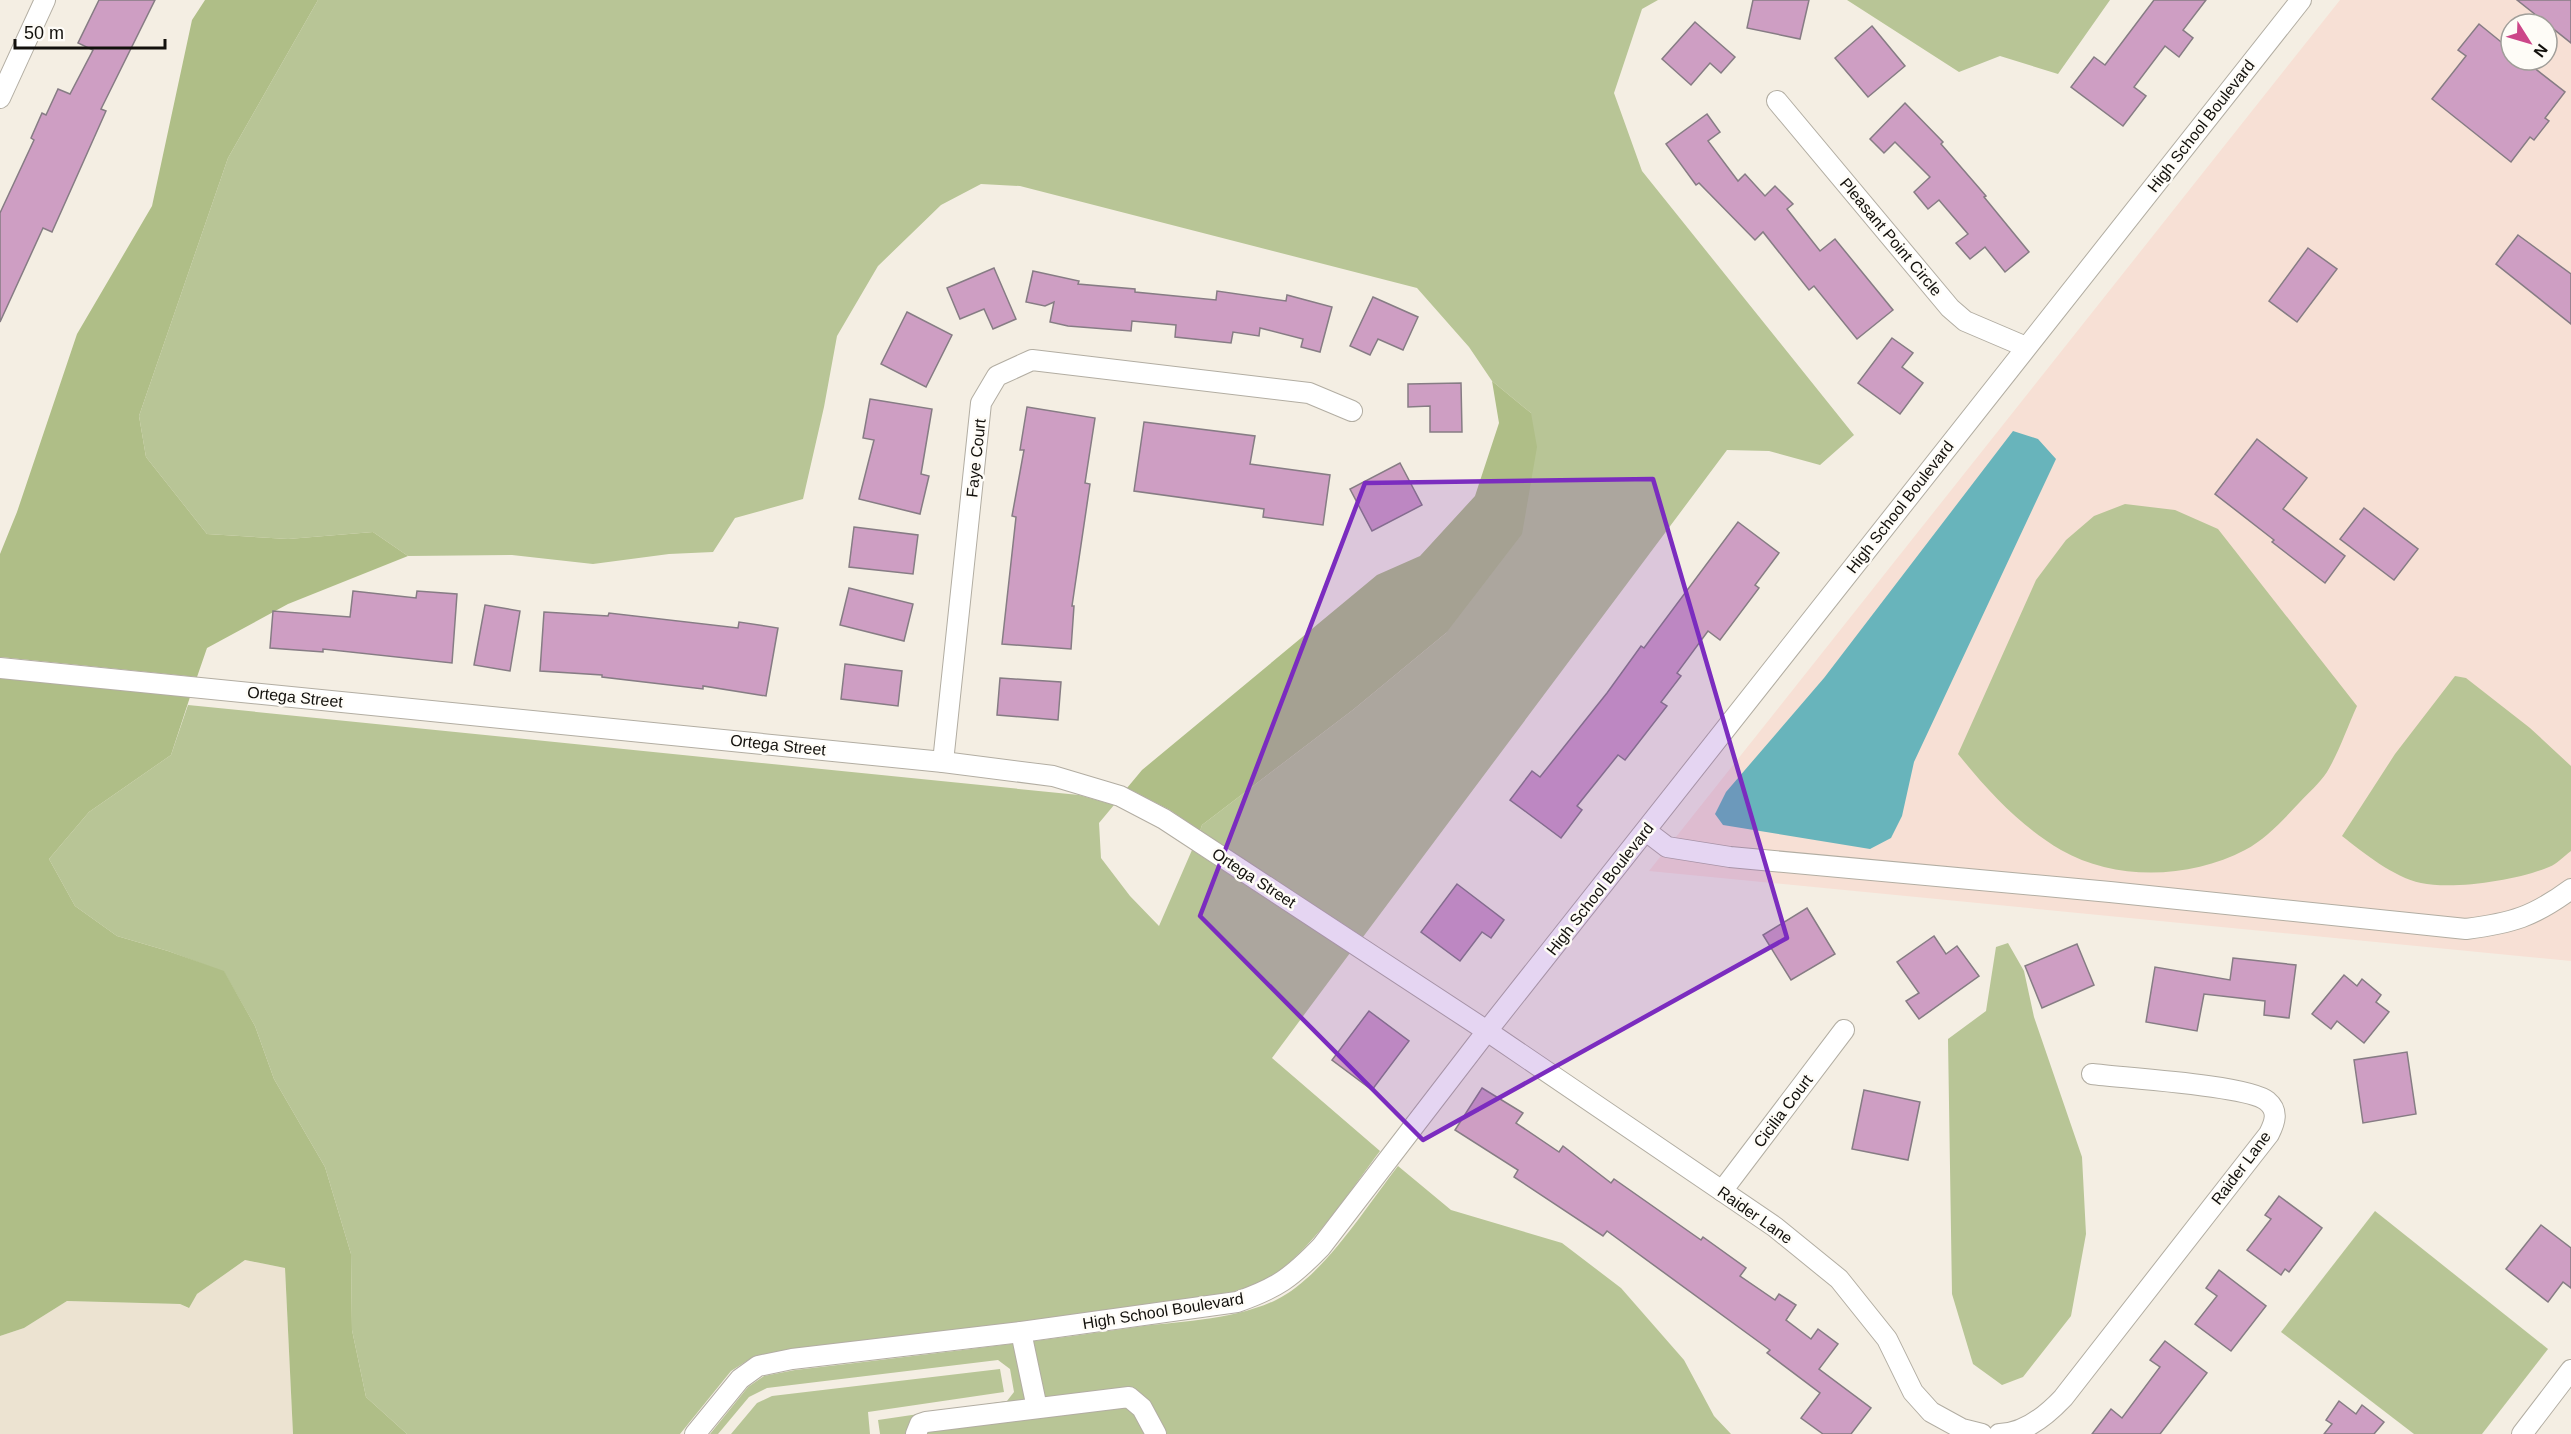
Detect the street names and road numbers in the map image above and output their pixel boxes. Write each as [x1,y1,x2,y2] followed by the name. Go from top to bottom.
[2144,57,2258,195] street label: High School Boulevard
[1837,175,1945,299] street label: Pleasant Point Circle
[963,417,989,498] street label: Faye Court
[1843,438,1957,576] street label: High School Boulevard
[246,684,344,711] street label: Ortega Street
[729,732,827,759] street label: Ortega Street
[1543,820,1657,958] street label: High School Boulevard
[1209,845,1299,912] street label: Ortega Street
[1750,1071,1816,1151] street label: Cicilia Court
[2208,1128,2274,1208] street label: Raider Lane
[1714,1183,1796,1247] street label: Raider Lane
[1081,1290,1245,1332] street label: High School Boulevard

